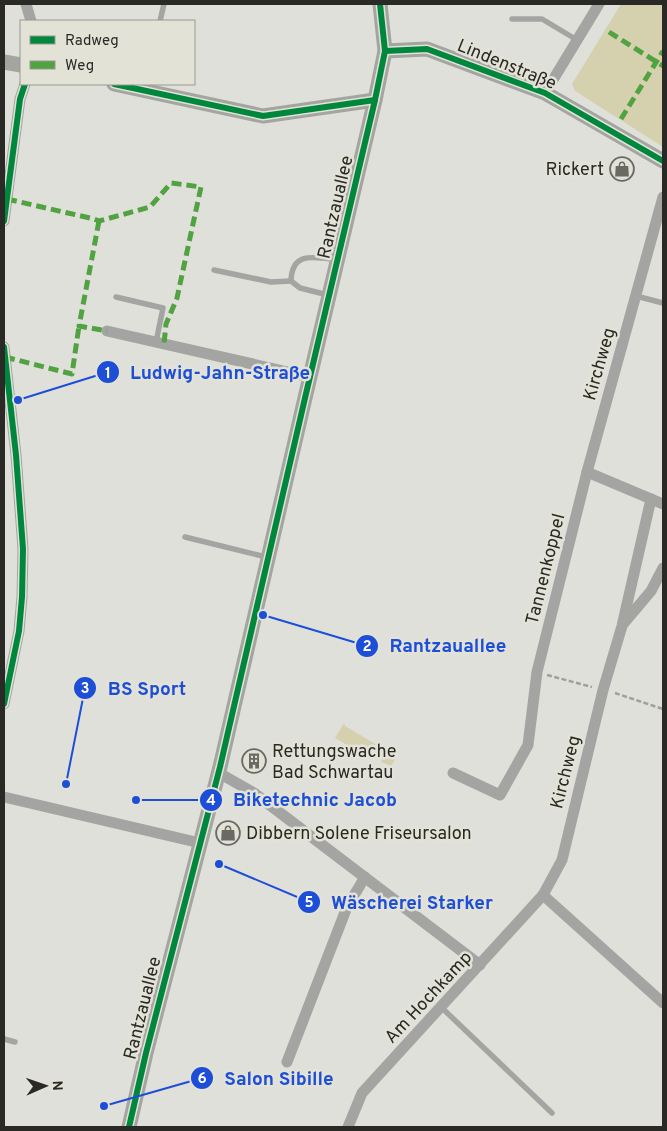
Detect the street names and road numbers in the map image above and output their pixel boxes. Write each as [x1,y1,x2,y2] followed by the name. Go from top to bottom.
[453,35,560,96] street label: Lindenstraße
[313,153,360,261] street label: Rantzauallee
[579,325,622,404] street label: Kirchweg
[522,511,571,627] street label: Tannenkoppel
[546,733,587,811] street label: Kirchweg
[380,947,478,1049] street label: Am Hochkamp
[120,954,167,1062] street label: Rantzauallee

